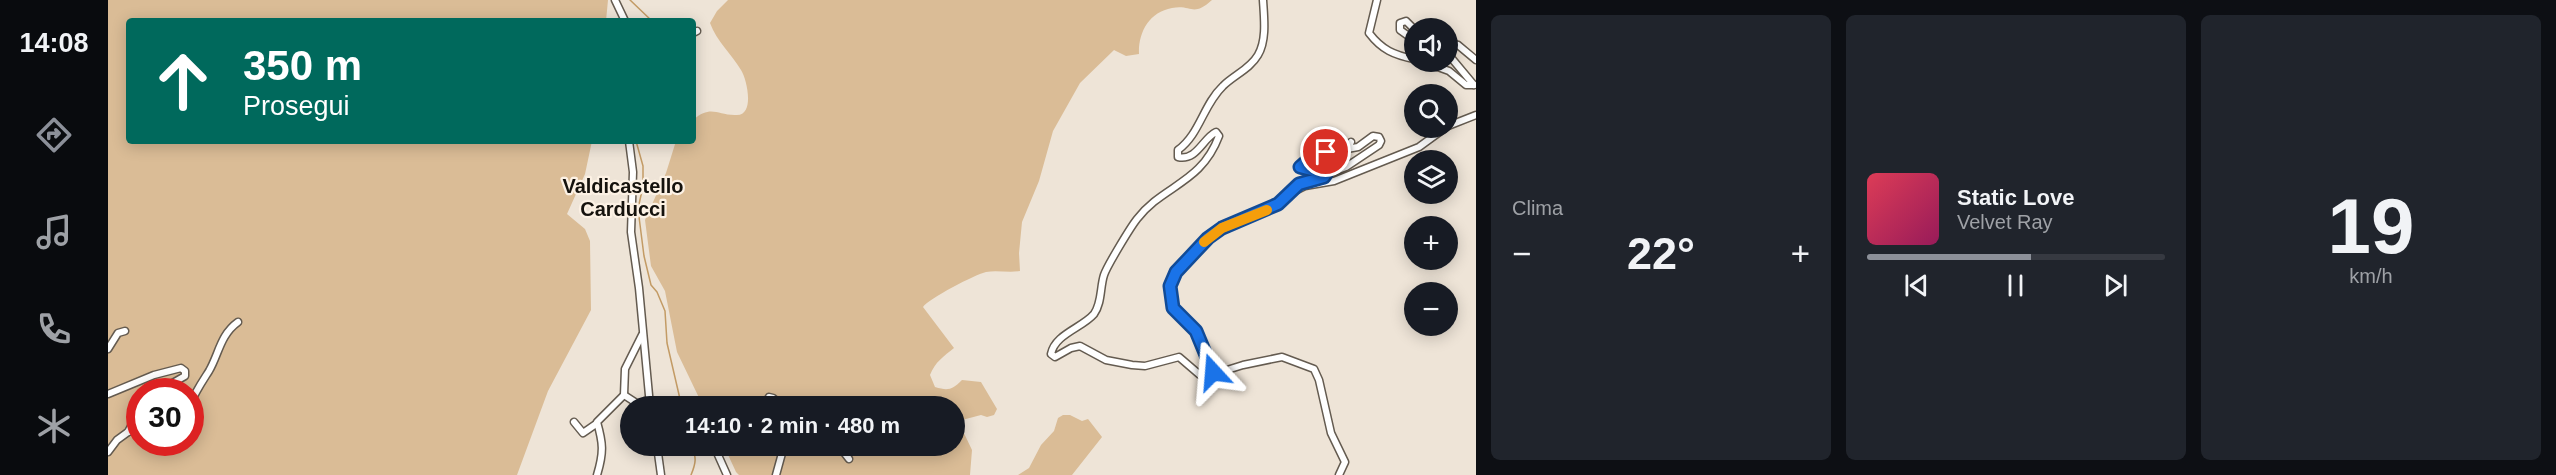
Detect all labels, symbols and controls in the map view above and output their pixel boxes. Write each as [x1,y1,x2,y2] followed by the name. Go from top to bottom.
[1404,18,1458,336] map controls
[1404,18,1458,72] button: sound
[19,28,89,58] text: 14:08
[144,42,222,120] icon: ahead
[243,42,362,89] text: 350 m
[1404,84,1458,138] button: search
[243,91,350,121] text: Prosegui
[33,114,75,156] icon: directions
[1300,126,1351,177] pin
[1309,135,1342,168] icon: arrive
[1404,150,1458,204] button: layers
[562,175,684,220] district label: Valdicastello Carducci
[2328,182,2414,270] text: 19
[1957,185,2074,210] text: Static Love
[1512,197,1563,219] text: Clima
[33,211,75,253] icon: music
[1957,211,2053,233] text: Velvet Ray
[1404,216,1458,270] button: +
[1627,228,1695,279] text: 22°
[1512,235,1531,272] text: −
[1791,235,1810,272] text: +
[2349,265,2393,287] text: km/h
[1900,269,1933,302] icon: previous
[1999,269,2032,302] icon: pause
[2099,269,2132,302] icon: next
[1404,282,1458,336] button: −
[33,308,75,350] icon: phone
[1181,340,1245,404] position arrow
[126,378,204,456] speed limit sign: 30
[33,405,75,447] icon: climate
[685,413,900,438] text: 14:10 · 2 min · 480 m

